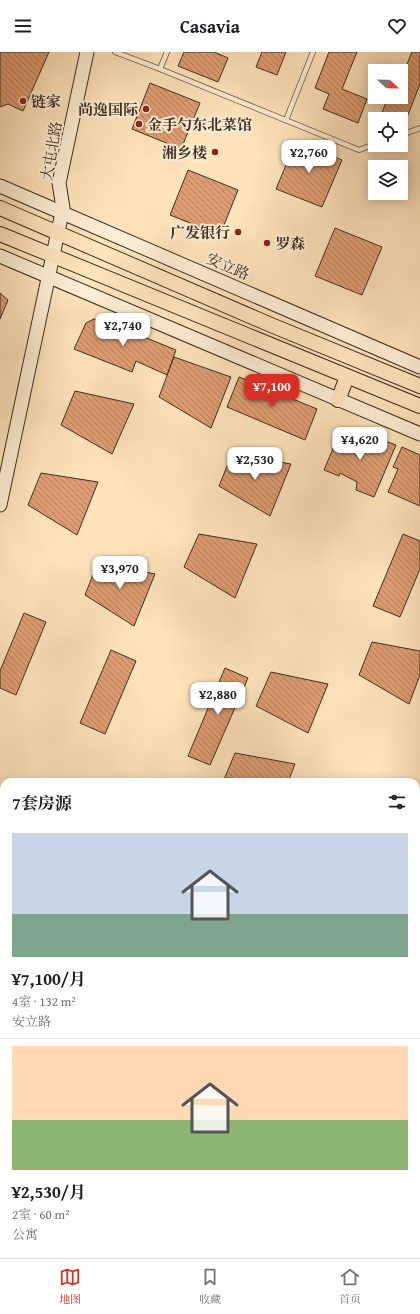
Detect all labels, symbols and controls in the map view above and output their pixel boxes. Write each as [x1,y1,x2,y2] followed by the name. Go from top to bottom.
[180,13,240,40] text: Casavia
[12,15,34,37] icon: menu
[386,15,408,37] icon: heart
[368,64,408,104] north arrow
[368,64,408,200] map controls
[31,91,61,112] place label: 链家
[18,96,28,106] marker: 链家
[78,99,138,120] place label: 尚逸国际
[141,104,151,114] marker: 尚逸国际
[368,112,408,152] button: locate
[147,114,252,135] place label: 金手勺东北菜馆
[134,119,144,129] marker: 金手勺东北菜馆
[35,120,67,182] street label: 大屯北路
[276,140,342,174] pin: ¥2,760
[162,142,207,163] place label: 湘乡楼
[290,143,328,162] text: ¥2,760
[210,147,220,157] marker: 湘乡楼
[368,160,408,200] button: layers
[170,222,230,243] place label: 广发银行
[233,227,243,237] marker: 广发银行
[275,233,305,254] place label: 罗森
[262,238,272,248] marker: 罗森
[203,248,253,284] street label: 安立路
[90,313,156,347] pin: ¥2,740
[104,316,142,335] text: ¥2,740
[239,374,305,408] pin: ¥7,100
[253,377,291,396] text: ¥7,100
[327,427,393,461] pin: ¥4,620
[341,430,379,449] text: ¥4,620
[222,447,288,481] pin: ¥2,530
[236,450,274,469] text: ¥2,530
[87,556,153,590] pin: ¥3,970
[101,559,139,578] text: ¥3,970
[185,682,251,716] pin: ¥2,880
[199,685,237,704] text: ¥2,880
[12,790,72,815] text: 7套房源
[386,791,408,813] icon: filters
[174,859,246,931] icon: home
[12,966,86,991] text: ¥7,100/月
[12,992,76,1011] text: 4室 · 132 m²
[12,1012,51,1031] text: 安立路
[174,1072,246,1144] icon: home
[12,1179,86,1204] text: ¥2,530/月
[12,1205,70,1224] text: 2室 · 60 m²
[12,1225,38,1244] text: 公寓
[59,1266,81,1307] tab: 地图
[199,1266,221,1307] tab: 收藏
[339,1266,361,1307] tab: 首页

